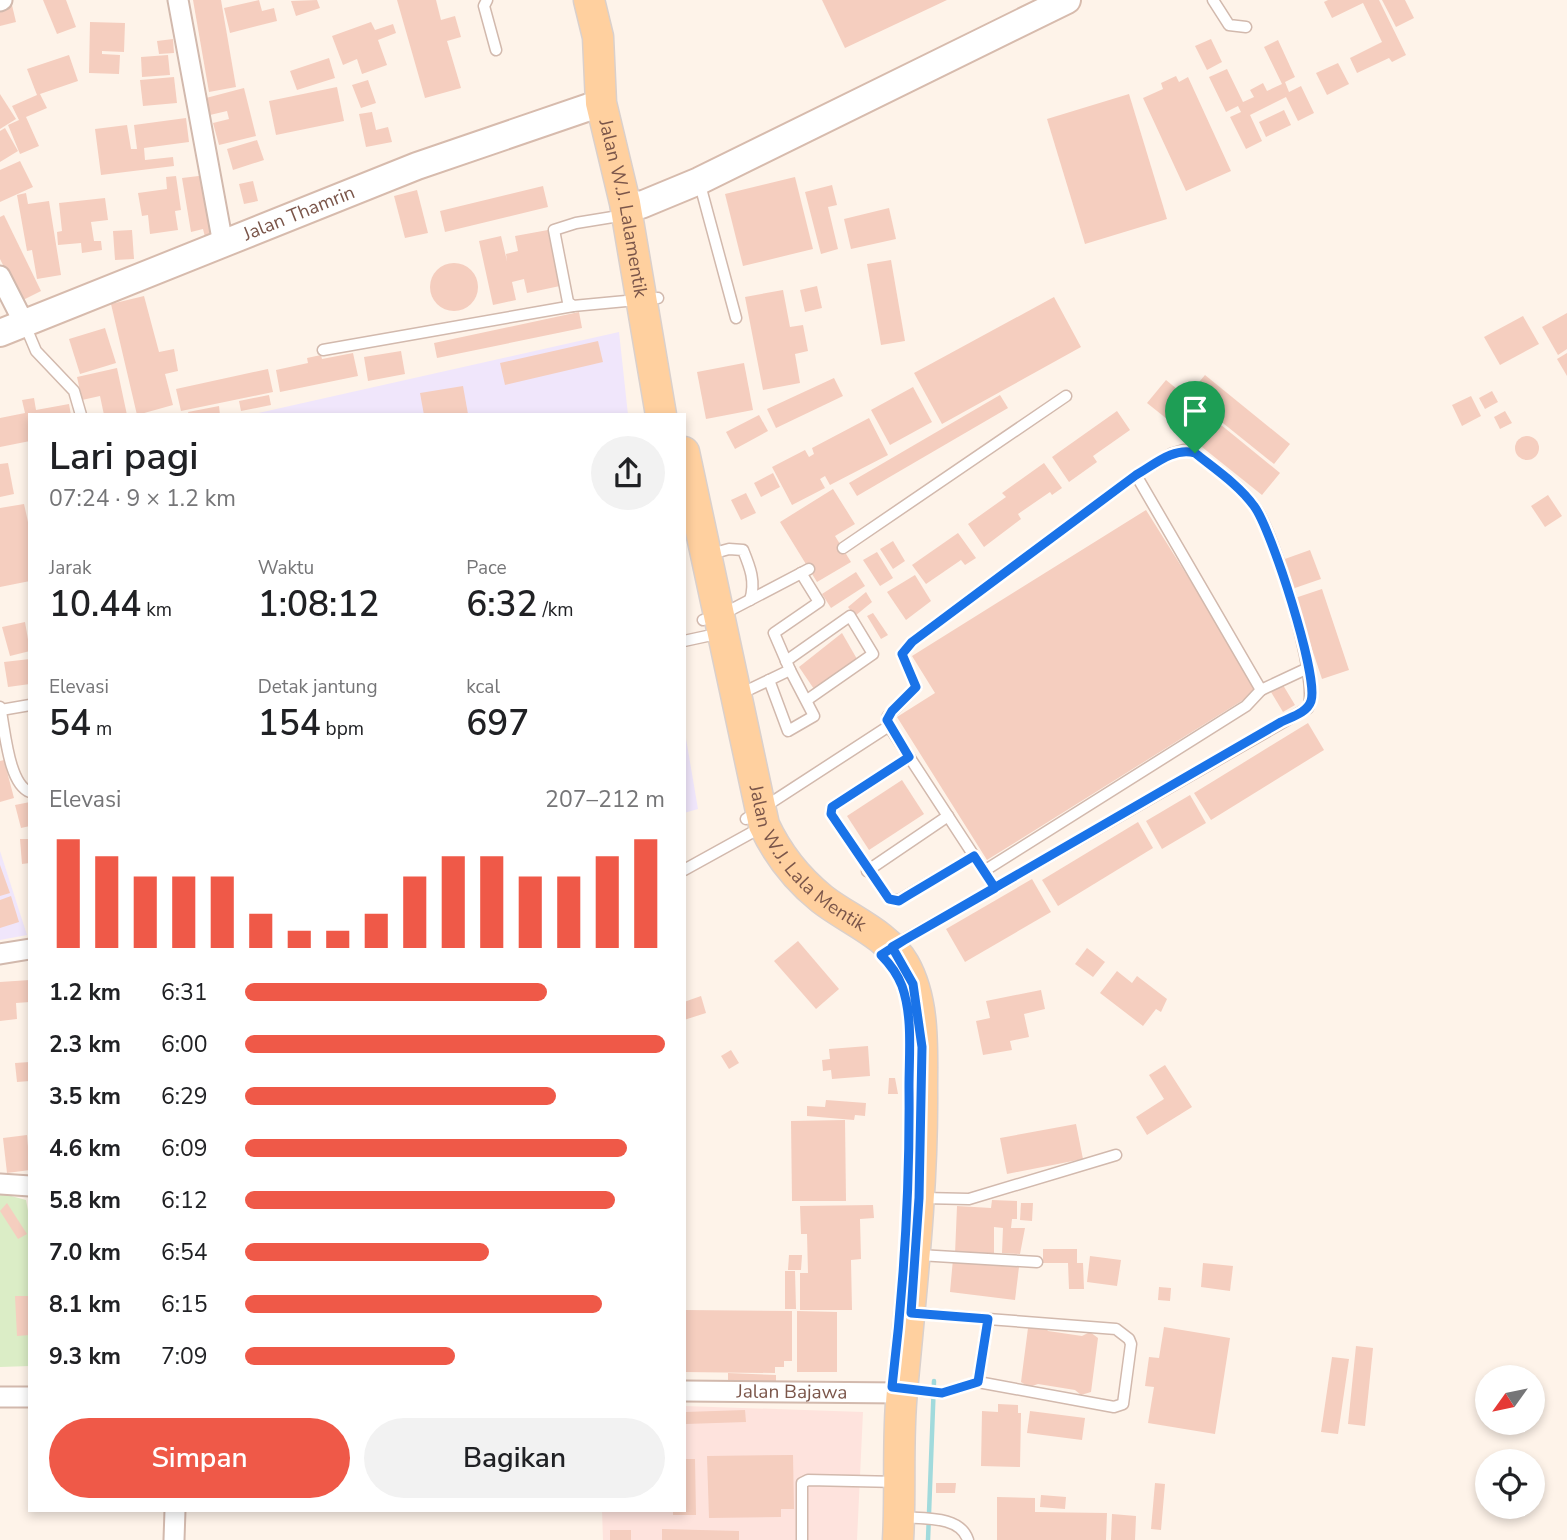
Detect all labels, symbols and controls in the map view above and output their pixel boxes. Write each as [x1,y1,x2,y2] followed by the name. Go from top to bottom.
[592,116,654,300] street label: Jalan W.J. Lalamentik
[238,179,359,248] street label: Jalan Thamrin
[1165,381,1225,453] pin
[1176,392,1214,430] icon: arrive
[49,431,198,482] text: Lari pagi
[591,436,665,510] button: share
[49,483,236,514] text: 07:24 · 9 × 1.2 km
[49,555,92,581] text: Jarak
[258,555,314,581] text: Waktu
[466,555,507,581] text: Pace
[49,581,141,628] text: 10.44
[258,581,379,628] text: 1:08:12
[466,581,538,628] text: 6:32
[141,597,172,623] text: km
[538,597,574,623] text: /km
[49,674,109,700] text: Elevasi
[258,674,378,700] text: Detak jantung
[466,674,500,700] text: kcal
[49,700,91,747] text: 54
[258,700,321,747] text: 154
[466,700,529,747] text: 697
[91,716,112,742] text: m
[321,716,364,742] text: bpm
[743,782,872,938] street label: Jalan W.J. Lala Mentik
[49,784,121,815] text: Elevasi
[545,784,665,815] text: 207–212 m
[49,977,121,1008] text: 1.2 km
[161,977,208,1008] text: 6:31
[49,1029,121,1060] text: 2.3 km
[161,1029,208,1060] text: 6:00
[49,1081,121,1112] text: 3.5 km
[161,1081,208,1112] text: 6:29
[49,1133,121,1164] text: 4.6 km
[161,1133,208,1164] text: 6:09
[49,1185,121,1216] text: 5.8 km
[161,1185,208,1216] text: 6:12
[49,1237,121,1268] text: 7.0 km
[161,1237,208,1268] text: 6:54
[49,1289,121,1320] text: 8.1 km
[161,1289,208,1320] text: 6:15
[49,1341,121,1372] text: 9.3 km
[161,1341,208,1372] text: 7:09
[1475,1365,1545,1435] north arrow
[1475,1365,1545,1519] map controls
[735,1378,848,1405] street label: Jalan Bajawa
[49,1418,350,1498] button: Simpan
[364,1418,665,1498] button: Bagikan
[1475,1449,1545,1519] button: locate

